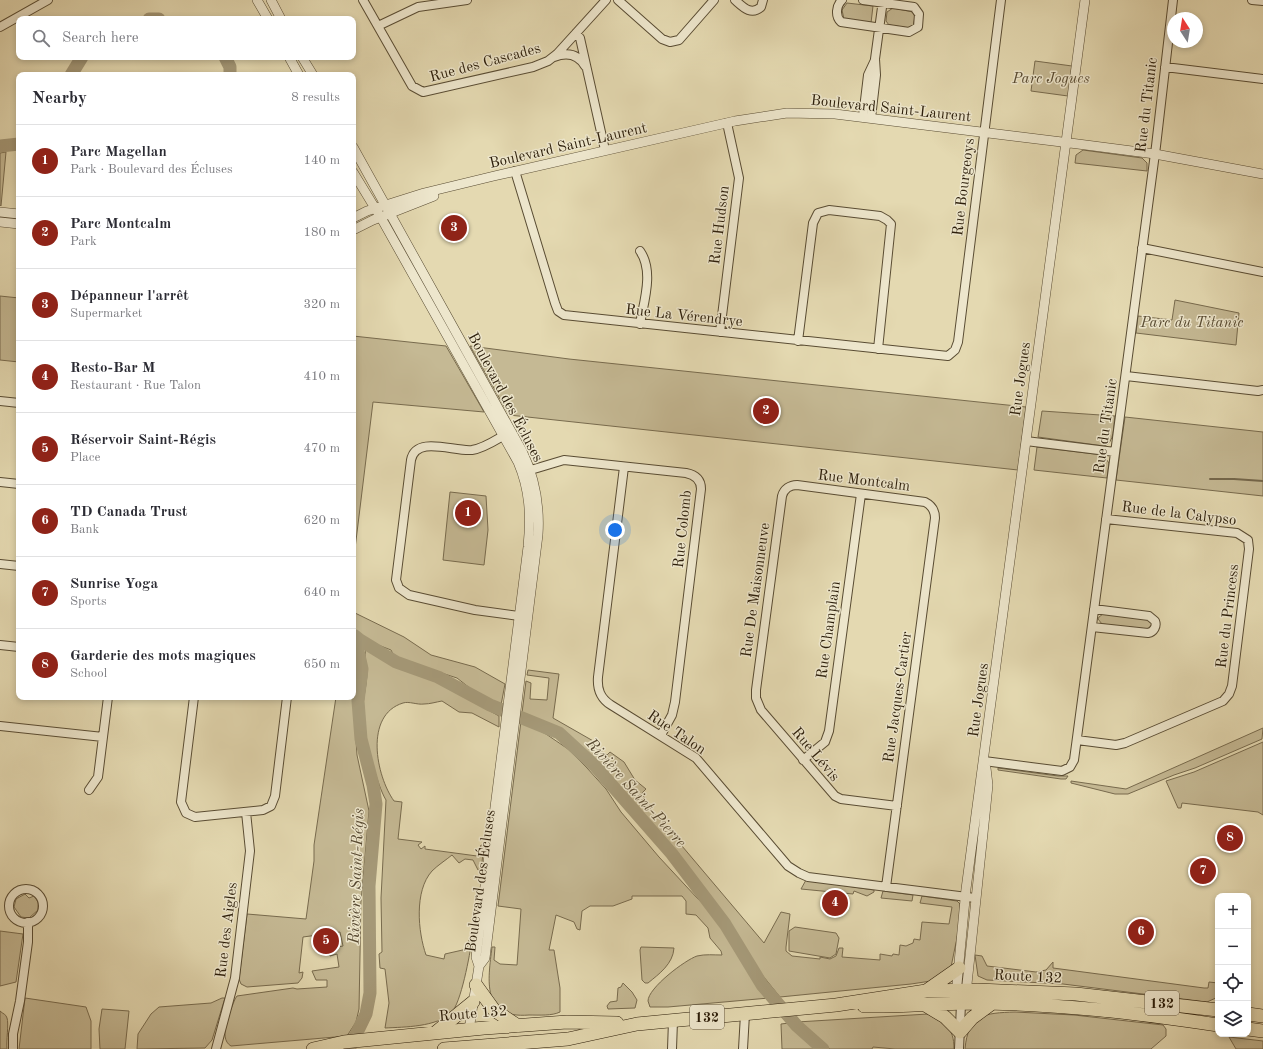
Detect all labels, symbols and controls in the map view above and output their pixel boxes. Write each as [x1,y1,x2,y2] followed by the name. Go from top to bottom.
[1167,12,1203,48] north arrow
[16,16,356,60] search box
[30,27,52,49] icon: search
[62,31,139,46] text: Search here
[428,41,543,86] street label: Rue des Cascades
[1134,56,1161,154] street label: Rue du Titanic
[1011,72,1090,87] park label: Parc Jogues
[32,90,87,107] text: Nearby
[291,91,340,104] text: 8 results
[810,94,972,125] street label: Boulevard Saint-Laurent
[488,121,649,172] street label: Boulevard Saint-Laurent
[951,137,978,237] street label: Rue Bourgeoys
[70,145,167,160] text: Parc Magellan
[41,154,49,167] text: 1
[303,154,340,167] text: 140 m
[70,163,233,176] text: Park · Boulevard des Écluses
[708,185,733,266] street label: Rue Hudson
[441,213,467,243] pin: 3
[70,217,171,232] text: Parc Montcalm
[41,226,49,239] text: 2
[303,226,340,239] text: 180 m
[70,235,97,248] text: Park
[70,289,189,304] text: Dépanneur l'arrêt
[41,298,49,311] text: 3
[303,298,340,311] text: 320 m
[624,303,743,330] street label: Rue La Vérendrye
[70,307,142,320] text: Supermarket
[1139,316,1244,331] park label: Parc du Titanic
[464,329,548,465] street label: Boulevard des Écluses
[1009,341,1034,417] street label: Rue Jogues
[70,361,155,376] text: Resto-Bar M
[41,370,49,383] text: 4
[303,370,340,383] text: 410 m
[1092,377,1121,475] street label: Rue du Titanic
[70,379,201,392] text: Restaurant · Rue Talon
[753,396,779,426] pin: 2
[70,433,216,448] text: Réservoir Saint-Régis
[41,442,49,455] text: 5
[303,442,340,455] text: 470 m
[70,451,100,464] text: Place
[817,468,911,495] street label: Rue Montcalm
[672,489,695,569] street label: Rue Colomb
[455,498,481,528] pin: 1
[1121,500,1237,529] street label: Rue de la Calypso
[70,505,188,520] text: TD Canada Trust
[41,514,49,527] text: 6
[303,514,340,527] text: 620 m
[605,520,625,540] your location
[740,522,773,659] street label: Rue De Maisonneuve
[70,523,99,536] text: Bank
[1215,563,1242,669] street label: Rue du Princess
[70,577,158,592] text: Sunrise Yoga
[815,580,844,680] street label: Rue Champlain
[41,586,49,599] text: 7
[303,586,340,599] text: 640 m
[70,595,107,608] text: Sports
[882,631,915,764] street label: Rue Jacques-Cartier
[70,649,256,664] text: Garderie des mots magiques
[41,658,49,671] text: 8
[303,658,340,671] text: 650 m
[967,662,992,738] street label: Rue Jogues
[70,667,107,680] text: School
[644,708,708,758] street label: Rue Talon
[788,725,842,785] street label: Rue Lévis
[582,735,689,851] water label: Rivière Saint-Pierre
[347,808,367,945] water label: Rivière Saint-Régis
[461,808,499,954] street label: Boulevard des Écluses
[1217,823,1243,853] pin: 8
[1190,856,1216,886] pin: 7
[214,881,241,979] street label: Rue des Aigles
[822,888,848,918] pin: 4
[1215,893,1251,1037] map controls
[1215,893,1251,929] button: +
[1128,917,1154,947] pin: 6
[313,926,339,956] pin: 5
[1215,929,1251,965] button: −
[1215,965,1251,1001] button: locate
[993,968,1063,987] street label: Route 132
[1145,991,1179,1015] road number: 132
[1215,1001,1251,1037] button: layers
[438,1004,508,1025] street label: Route 132
[690,1005,724,1029] road number: 132

